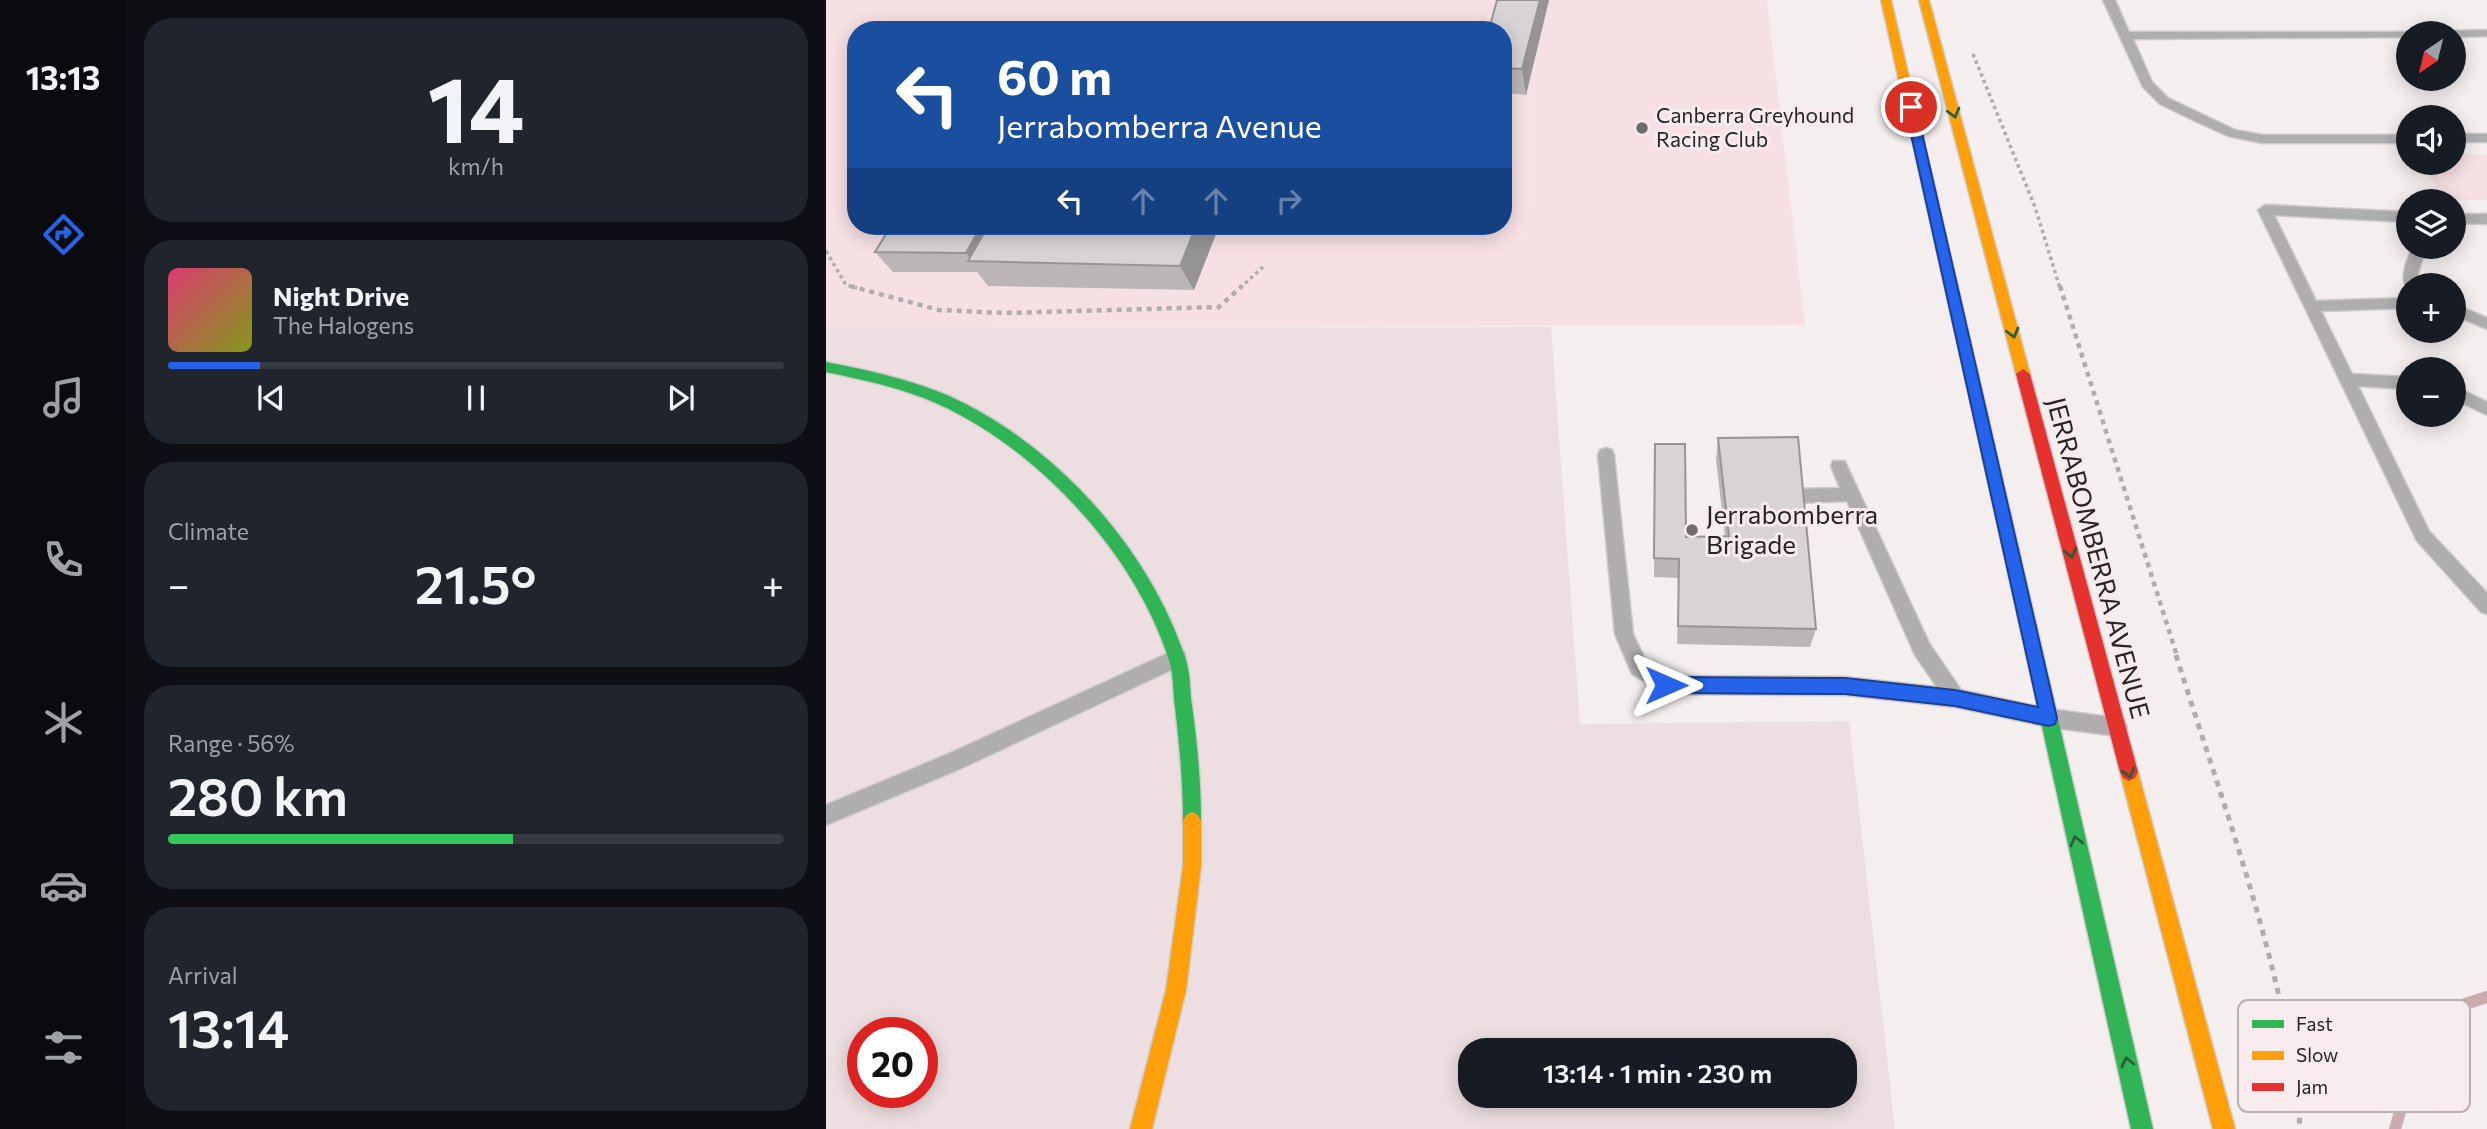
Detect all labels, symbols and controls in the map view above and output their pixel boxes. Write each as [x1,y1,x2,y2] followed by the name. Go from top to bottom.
[2396,21,2466,91] north arrow
[2396,21,2466,427] map controls
[997,45,1112,105] text: 60 m
[882,49,973,140] icon: left
[427,50,525,162] text: 14
[26,57,100,97] text: 13:13
[1881,77,1941,137] pin
[1892,88,1930,126] icon: arrive
[1656,102,1854,151] place label: Canberra Greyhound Racing Club
[997,105,1322,145] text: Jerrabomberra Avenue
[2396,105,2466,175] button: sound
[1946,107,1960,119] one-way arrow
[1634,120,1650,136] marker: Canberra Greyhound Racing Club
[448,152,504,180] text: km/h
[1051,182,1089,220] icon: left
[1124,182,1162,220] icon: ahead
[1197,182,1235,220] icon: ahead
[1270,182,1308,220] icon: right
[2396,189,2466,259] button: layers
[39,210,88,259] icon: directions
[2396,273,2466,343] button: +
[273,280,409,311] text: Night Drive
[273,311,414,339] text: The Halogens
[2004,327,2019,339] one-way arrow
[2396,357,2466,427] button: −
[39,373,88,422] icon: music
[252,379,290,417] icon: previous
[457,379,495,417] icon: pause
[662,379,700,417] icon: next
[2042,393,2157,722] street label: JERRABOMBERRA AVENUE
[1706,498,1878,559] place label: Jerrabomberra Brigade
[168,517,249,545] text: Climate
[1684,522,1700,538] marker: Jerrabomberra Brigade
[39,535,88,584] icon: phone
[2063,547,2077,559] one-way arrow
[415,551,536,615] text: 21.5°
[168,560,190,607] text: −
[762,560,784,607] text: +
[1629,648,1703,722] position arrow
[39,698,88,747] icon: climate
[168,729,295,757] text: Range · 56%
[168,763,348,827] text: 280 km
[2121,767,2135,779] one-way arrow
[2070,835,2085,847] one-way arrow
[39,861,88,910] icon: car
[168,961,238,989] text: Arrival
[168,995,289,1059] text: 13:14
[2238,1000,2470,1112] legend
[2296,1012,2333,1035] text: Fast
[847,1017,938,1108] speed limit sign: 20
[39,1023,88,1072] icon: filters
[2296,1043,2338,1066] text: Slow
[2120,1056,2135,1068] one-way arrow
[1543,1057,1772,1088] text: 13:14 · 1 min · 230 m
[2296,1075,2328,1098] text: Jam

